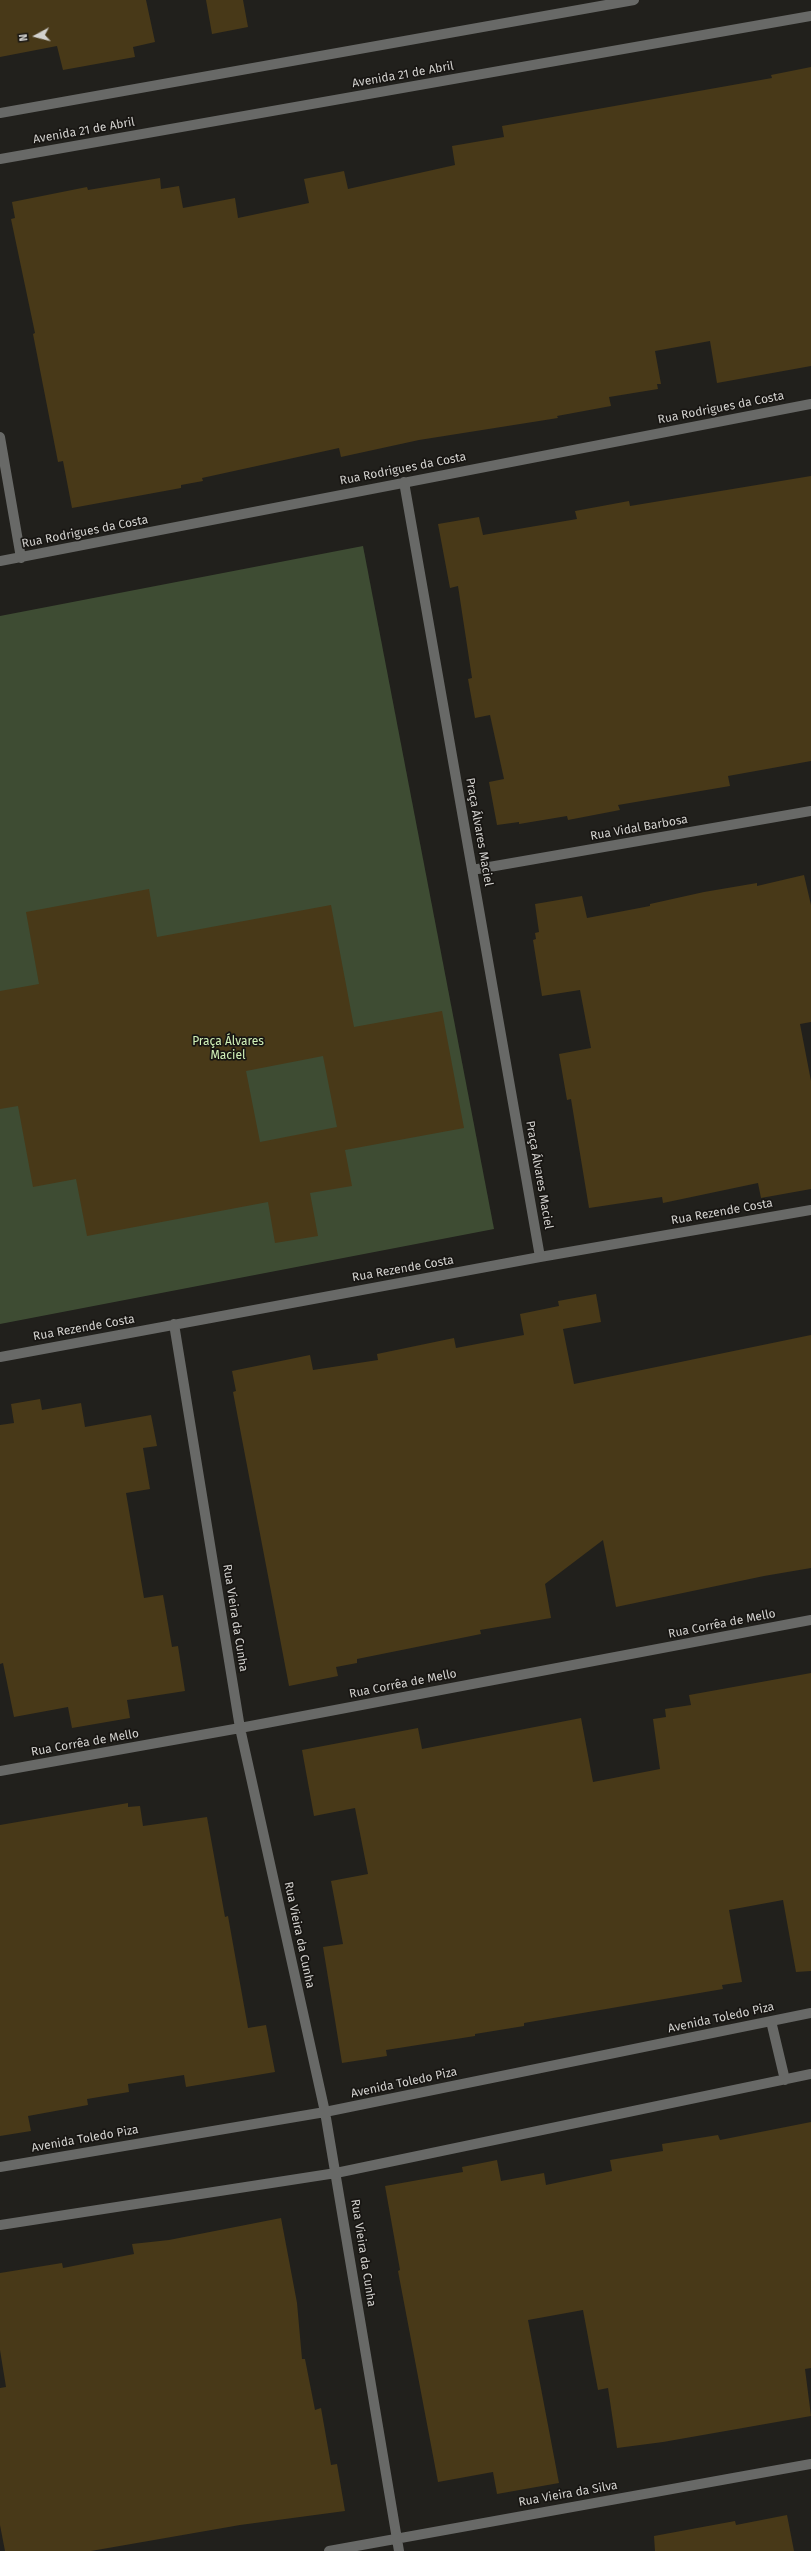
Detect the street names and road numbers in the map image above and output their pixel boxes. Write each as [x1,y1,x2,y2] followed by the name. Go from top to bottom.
[351,59,455,91] street label: Avenida 21 de Abril
[32,115,136,147] street label: Avenida 21 de Abril
[657,389,785,427] street label: Rua Rodrigues da Costa
[339,450,467,488] street label: Rua Rodrigues da Costa
[21,513,149,551] street label: Rua Rodrigues da Costa
[462,777,496,887] street label: Praça Álvares Maciel
[589,812,689,844] street label: Rua Vidal Barbosa
[522,1120,556,1230] street label: Praça Álvares Maciel
[670,1196,774,1228] street label: Rua Rezende Costa
[351,1253,455,1285] street label: Rua Rezende Costa
[32,1312,136,1344] street label: Rua Rezende Costa
[219,1563,251,1673] street label: Rua Vieira da Cunha
[667,1607,777,1641] street label: Rua Corrêa de Mello
[348,1667,458,1701] street label: Rua Corrêa de Mello
[30,1726,140,1760] street label: Rua Corrêa de Mello
[281,1880,317,1990] street label: Rua Vieira da Cunha
[666,2000,776,2036] street label: Avenida Toledo Piza
[349,2065,459,2101] street label: Avenida Toledo Piza
[30,2122,140,2156] street label: Avenida Toledo Piza
[347,2198,379,2308] street label: Rua Vieira da Cunha
[517,2478,619,2510] street label: Rua Vieira da Silva

